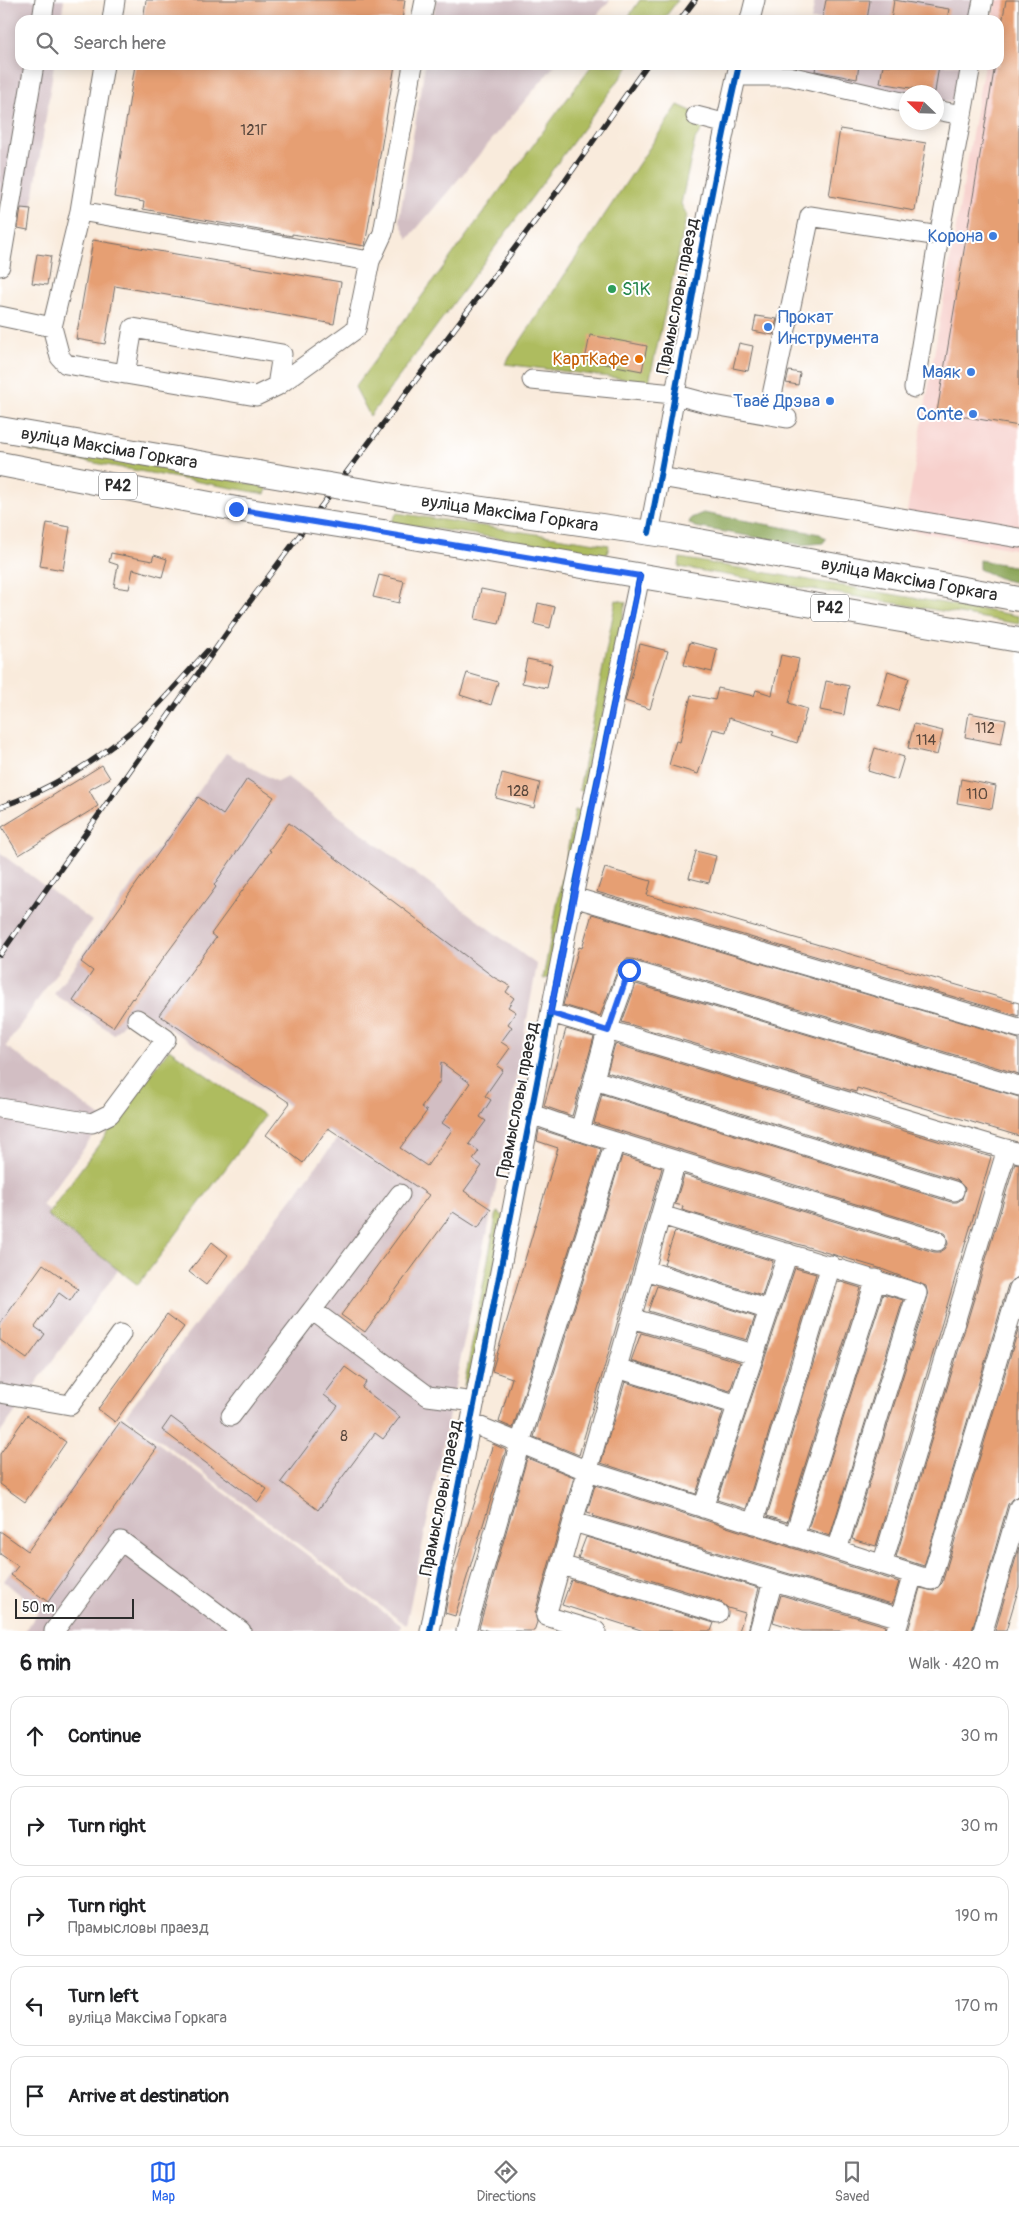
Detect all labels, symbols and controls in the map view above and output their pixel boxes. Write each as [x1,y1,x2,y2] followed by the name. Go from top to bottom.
[15,15,1004,70] search box
[33,29,61,57] icon: search
[73,31,166,55] text: Search here
[899,85,944,130] north arrow
[240,121,268,140] house number: 121Г
[652,216,704,376] street label: Прамысловы праезд
[927,225,983,248] place label: Корона
[987,230,999,242] marker: Корона
[622,278,651,301] place label: S1K
[606,283,618,295] marker: S1K
[778,306,879,350] place label: Прокат Инструмента
[762,321,774,333] marker: Прокат Инструмента
[552,348,629,371] place label: КартКафе
[633,353,645,365] marker: КартКафе
[922,361,961,384] place label: Маяк
[965,366,977,378] marker: Маяк
[733,390,820,413] place label: Тваё Дрэва
[824,395,836,407] marker: Тваё Дрэва
[916,403,963,426] place label: Conte
[967,408,979,420] marker: Conte
[19,421,200,474] street label: вуліца Максіма Горкага
[99,472,137,500] road number: Р42
[420,489,600,537] street label: вуліца Максіма Горкага
[225,498,248,521] route end
[819,552,1000,606] street label: вуліца Максіма Горкага
[811,594,849,622] road number: Р42
[975,719,995,738] house number: 112
[916,731,937,750] house number: 114
[507,782,529,801] house number: 128
[966,785,988,804] house number: 110
[618,959,641,982] route start
[492,1020,544,1180] street label: Прамысловы праезд
[415,1418,467,1578] street label: Прамысловы праезд
[340,1427,348,1446] house number: 8
[15,1596,134,1619] scale bar
[22,1599,55,1616] text: 50 m
[20,1650,71,1677] text: 6 min
[908,1654,999,1674] text: Walk · 420 m
[21,1722,49,1750] icon: ahead
[68,1724,141,1748] text: Continue
[960,1726,998,1746] text: 30 m
[21,1812,49,1840] icon: right
[68,1814,146,1838] text: Turn right
[960,1816,998,1836] text: 30 m
[68,1894,146,1918] text: Turn right
[21,1902,49,1930] icon: right
[955,1906,998,1926] text: 190 m
[68,1918,209,1938] text: Прамысловы праезд
[68,1984,138,2008] text: Turn left
[21,1992,49,2020] icon: left
[955,1996,998,2016] text: 170 m
[68,2008,227,2028] text: вуліца Максіма Горкага
[21,2082,49,2110] icon: arrive
[68,2084,229,2108] text: Arrive at destination
[149,2158,177,2205] tab: Map
[476,2158,536,2205] tab: Directions
[835,2158,870,2205] tab: Saved

